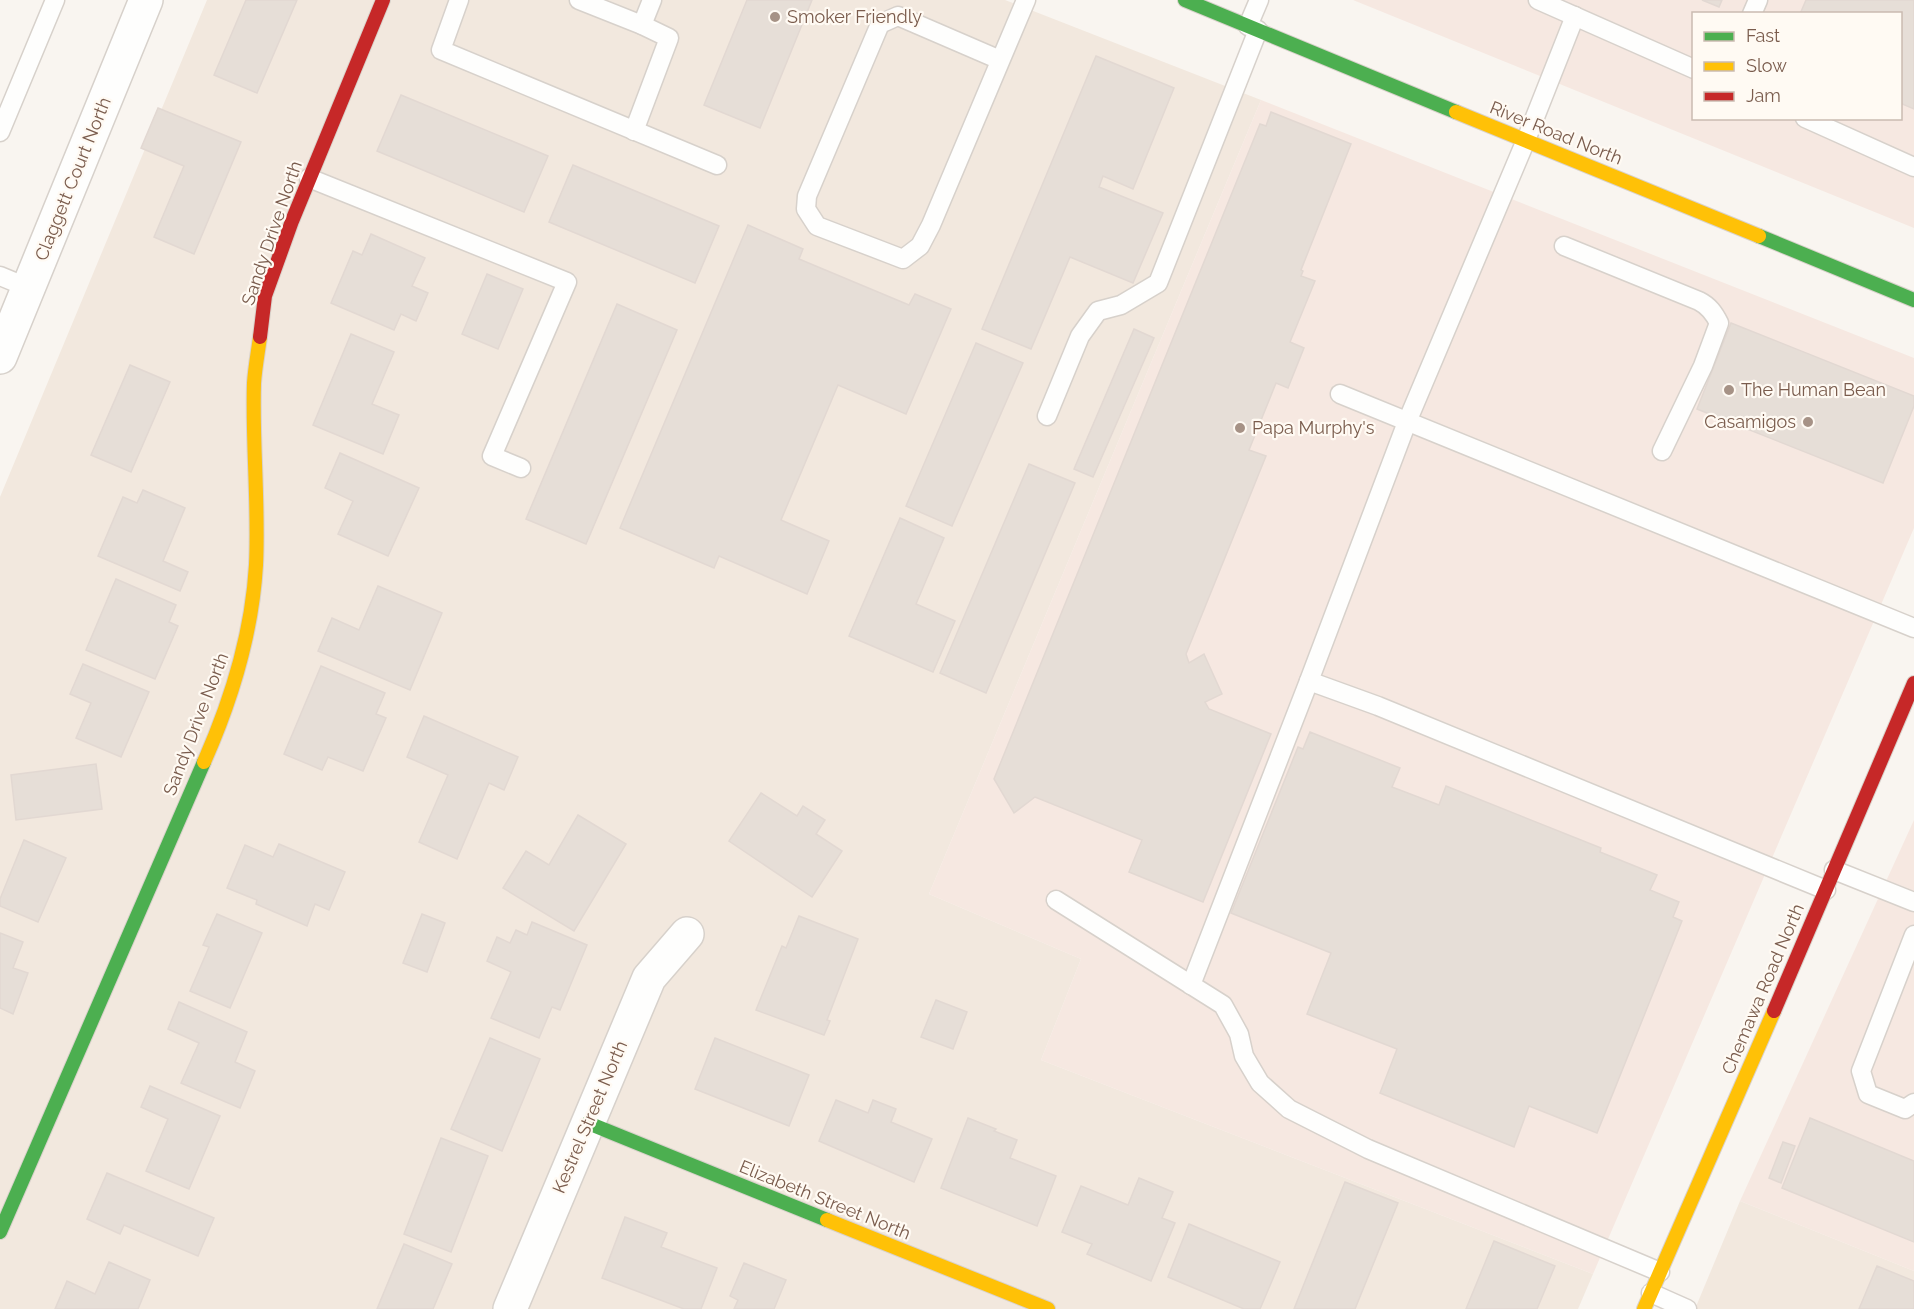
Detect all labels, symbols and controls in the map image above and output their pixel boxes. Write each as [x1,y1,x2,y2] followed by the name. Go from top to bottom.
[787,6,922,27] place label: Smoker Friendly
[768,10,782,24] marker: Smoker Friendly
[1692,12,1902,120] legend
[1746,25,1780,46] text: Fast
[1746,55,1787,76] text: Slow
[1746,85,1781,106] text: Jam
[30,94,115,264] street label: Claggett Court North
[1487,96,1625,169] street label: River Road North
[237,158,306,308] street label: Sandy Drive North
[1741,379,1886,400] place label: The Human Bean
[1722,383,1736,397] marker: The Human Bean
[1704,411,1796,432] place label: Casamigos
[1801,415,1815,429] marker: Casamigos
[1252,417,1375,438] place label: Papa Murphy's
[1233,421,1247,435] marker: Papa Murphy's
[159,650,232,798] street label: Sandy Drive North
[1717,900,1808,1077] street label: Chemawa Road North
[548,1037,631,1196] street label: Kestrel Street North
[736,1156,914,1244] street label: Elizabeth Street North

